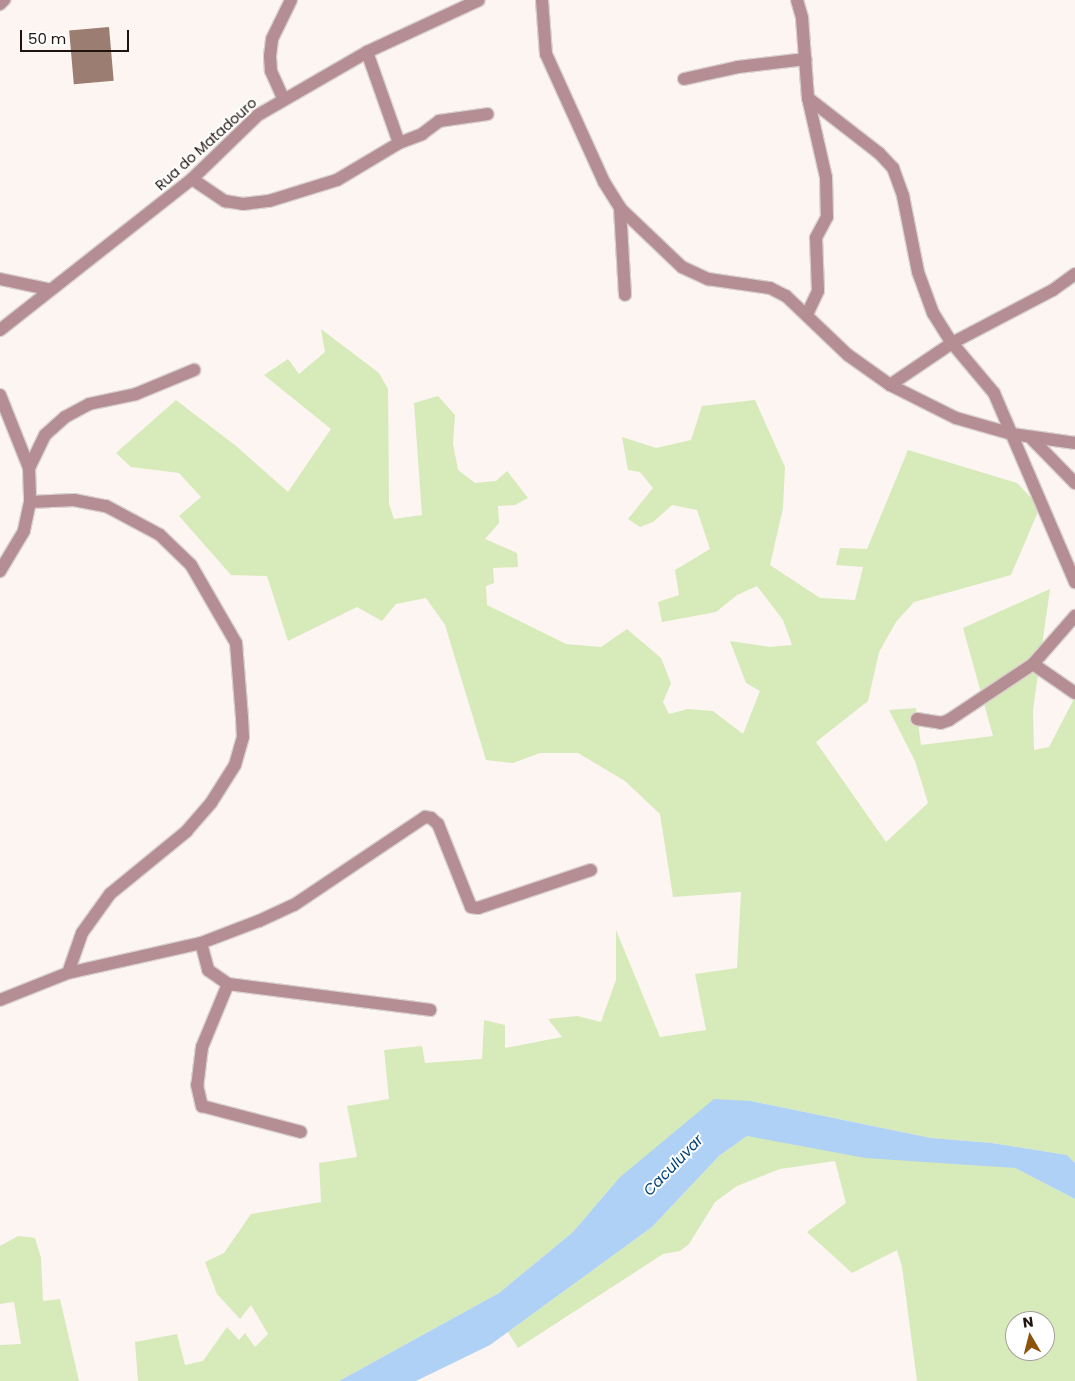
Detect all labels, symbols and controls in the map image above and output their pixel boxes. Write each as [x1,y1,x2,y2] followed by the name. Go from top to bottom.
[22,20,131,52] scale bar
[28,28,66,49] text: 50 m
[152,94,260,194] street label: Rua do Matadouro
[639,1131,707,1199] water label: Caculuvar
[1005,1311,1055,1361] north arrow
[1021,1312,1035,1333] text: N

